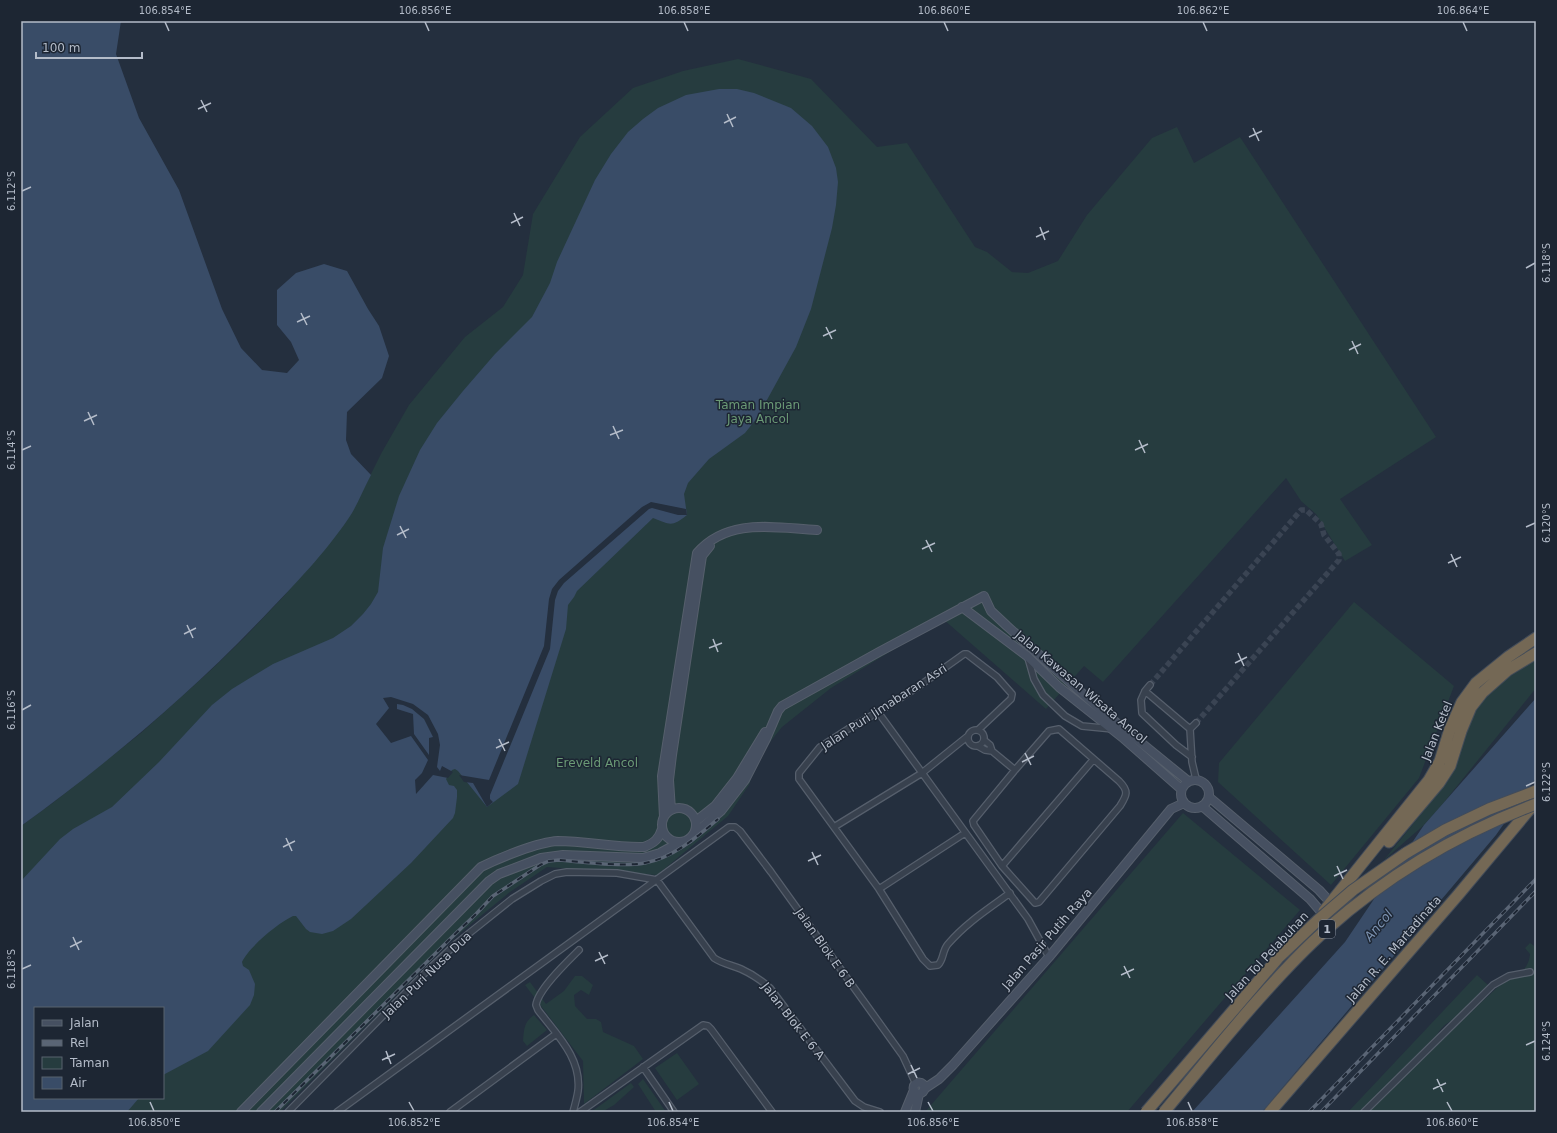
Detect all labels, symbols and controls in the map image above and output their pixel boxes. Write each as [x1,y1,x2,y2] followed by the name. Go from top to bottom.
[139,5,191,16] text: 106.854°E
[399,5,451,16] text: 106.856°E
[658,5,710,16] text: 106.858°E
[918,5,970,16] text: 106.860°E
[1177,5,1229,16] text: 106.862°E
[1437,5,1489,16] text: 106.864°E
[36,34,142,60] scale bar
[42,41,80,55] text: 100 m
[6,171,17,211] text: 6.112°S
[1541,243,1552,283] text: 6.118°S
[715,398,800,426] park label: Taman Impian Jaya Ancol
[6,430,17,470] text: 6.114°S
[1541,503,1552,543] text: 6.120°S
[1011,627,1150,746] street label: Jalan Kawasan Wisata Ancol
[818,661,949,753] street label: Jalan Puri Jimabaran Asri
[6,690,17,730] text: 6.116°S
[1418,699,1455,764] street label: Jalan Ketel
[556,756,638,770] park label: Ereveld Ancol
[1541,762,1552,802] text: 6.122°S
[999,886,1095,993] street label: Jalan Pasir Putih Raya
[1343,893,1444,1006] street label: Jalan R. E. Martadinata
[792,905,858,990] street label: Jalan Blok E 6 B
[1360,906,1396,945] water label: Ancol
[1222,909,1311,1004] street label: Jalan Tol Pelabuhan
[1319,920,1335,938] road number: 1
[379,929,474,1022] street label: Jalan Puri Nusa Dua
[6,949,17,989] text: 6.118°S
[758,979,828,1063] street label: Jalan Blok E 6 A
[34,1007,164,1099] legend
[69,1016,99,1030] text: Jalan
[1541,1021,1552,1061] text: 6.124°S
[70,1036,89,1050] text: Rel
[69,1056,109,1070] text: Taman
[70,1076,87,1090] text: Air
[128,1117,180,1128] text: 106.850°E
[388,1117,440,1128] text: 106.852°E
[647,1117,699,1128] text: 106.854°E
[907,1117,959,1128] text: 106.856°E
[1166,1117,1218,1128] text: 106.858°E
[1426,1117,1478,1128] text: 106.860°E

